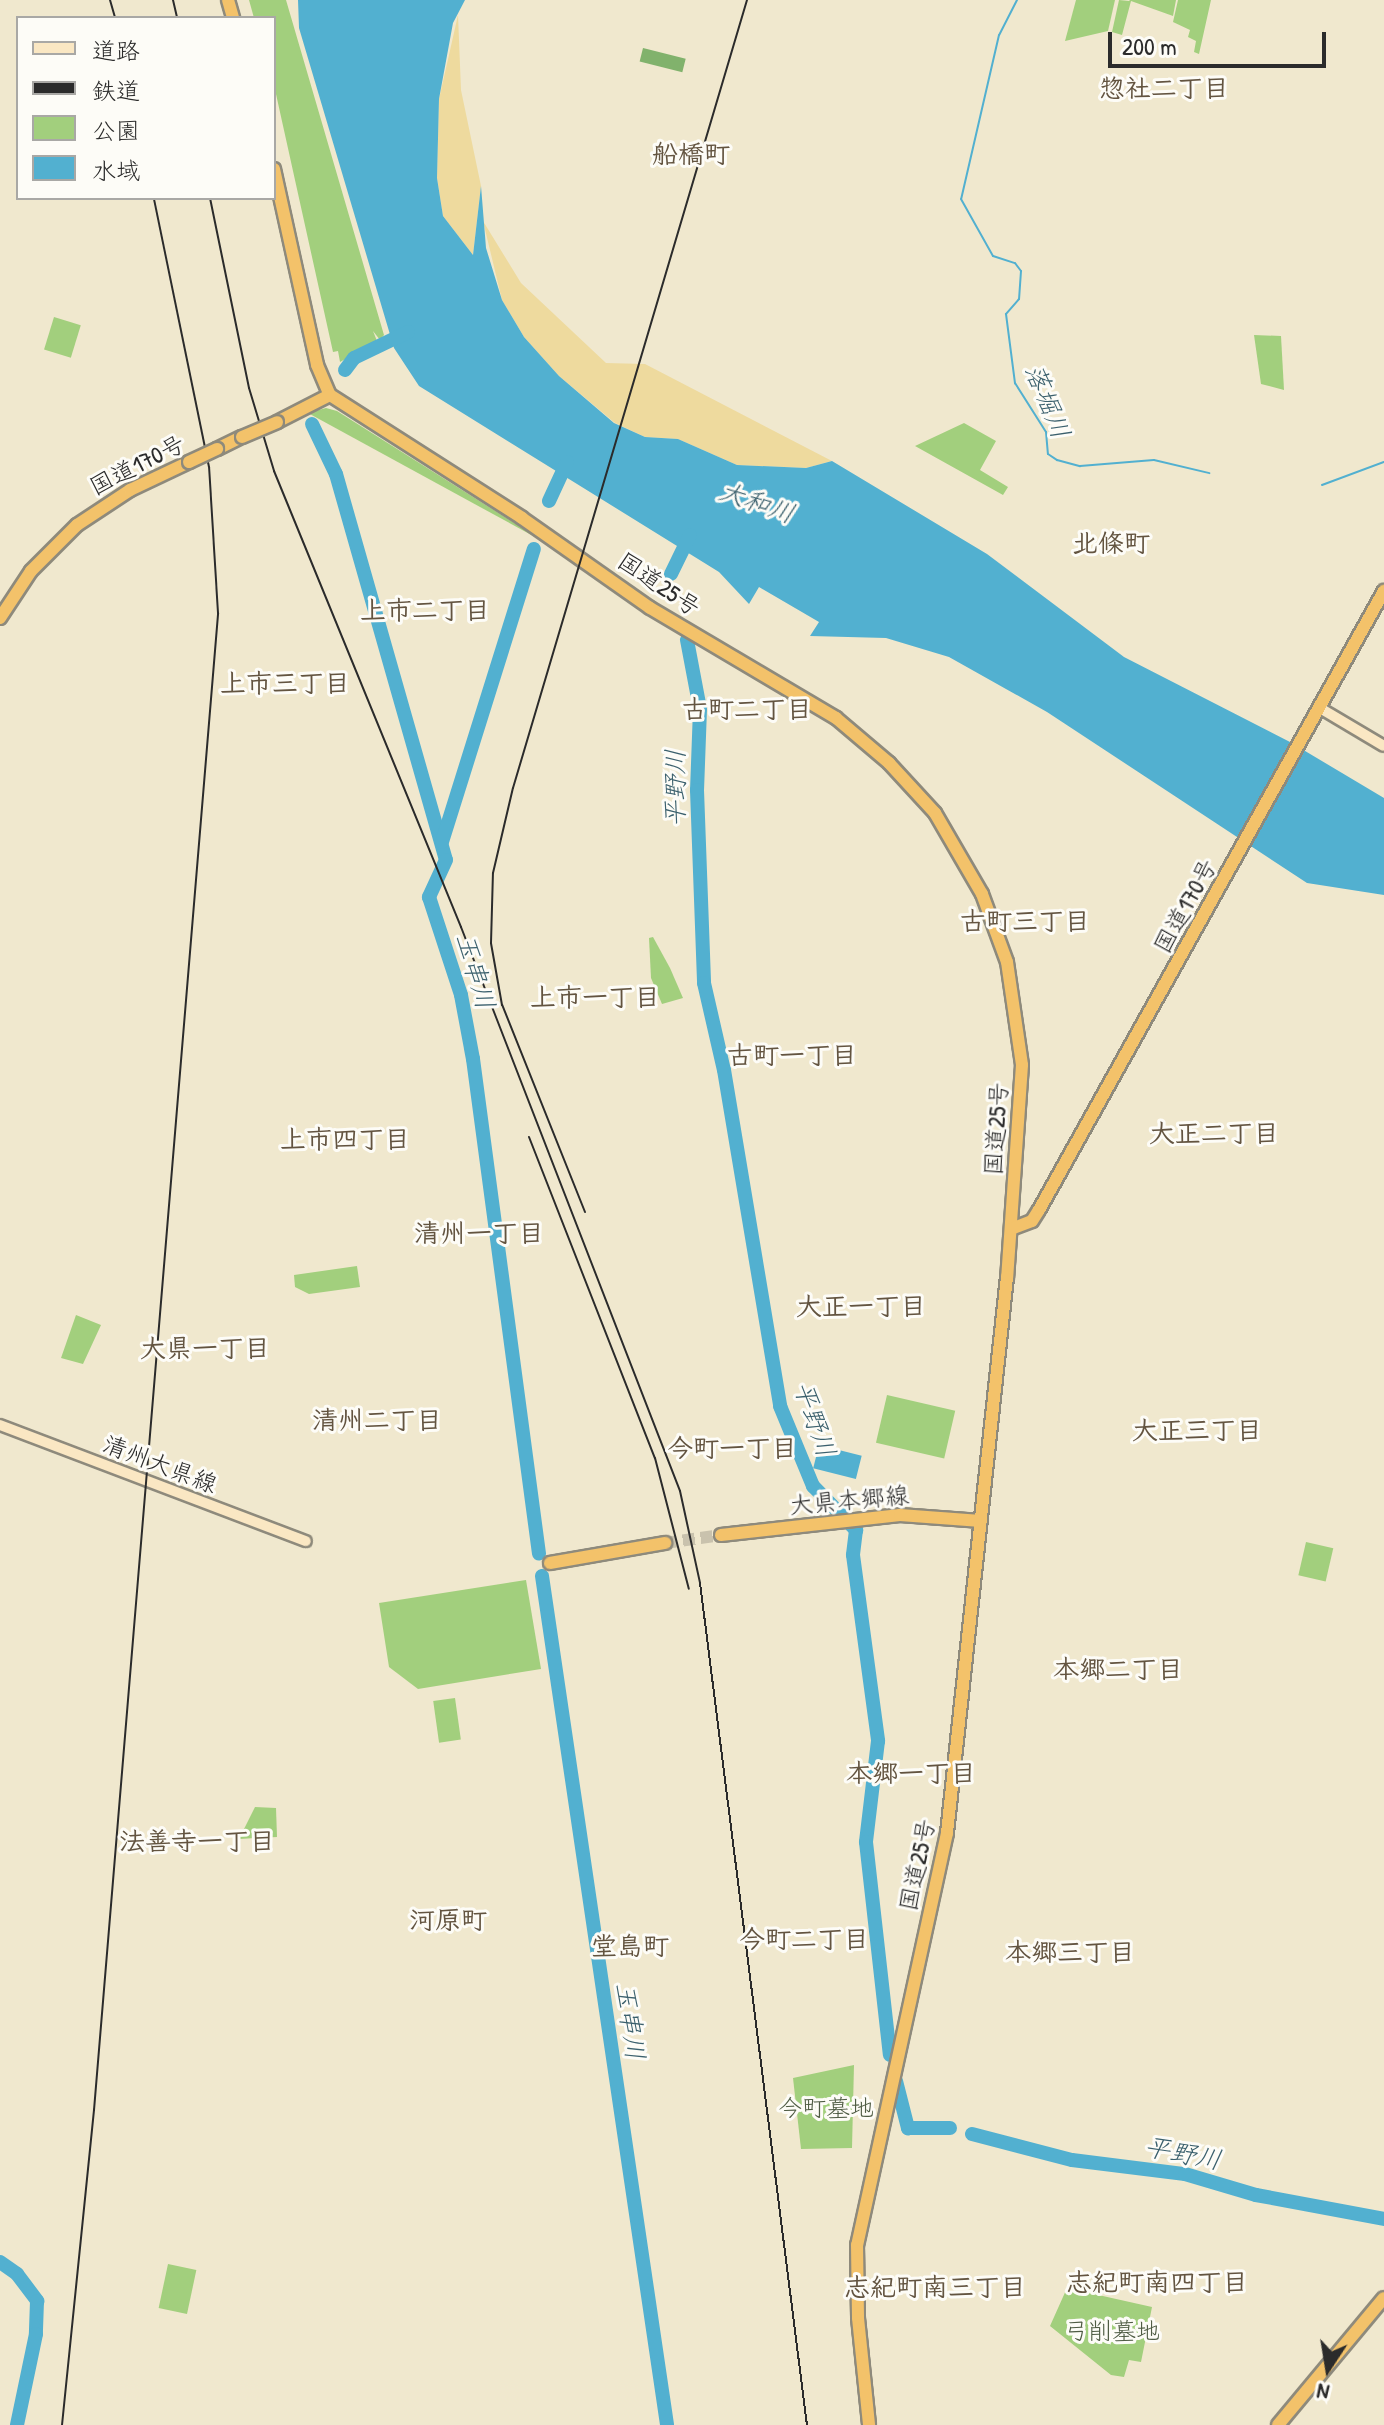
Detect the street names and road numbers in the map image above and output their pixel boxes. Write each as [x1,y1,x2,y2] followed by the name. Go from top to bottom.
[84,429,190,501] street label: 国道170号
[612,546,706,622] street label: 国道25号
[1147,854,1223,958] street label: 国道170号
[978,1081,1014,1177] street label: 国道25号
[99,1429,221,1499] street label: 清州大県線
[788,1480,910,1520] street label: 大県本郷線
[893,1816,941,1914] street label: 国道25号

